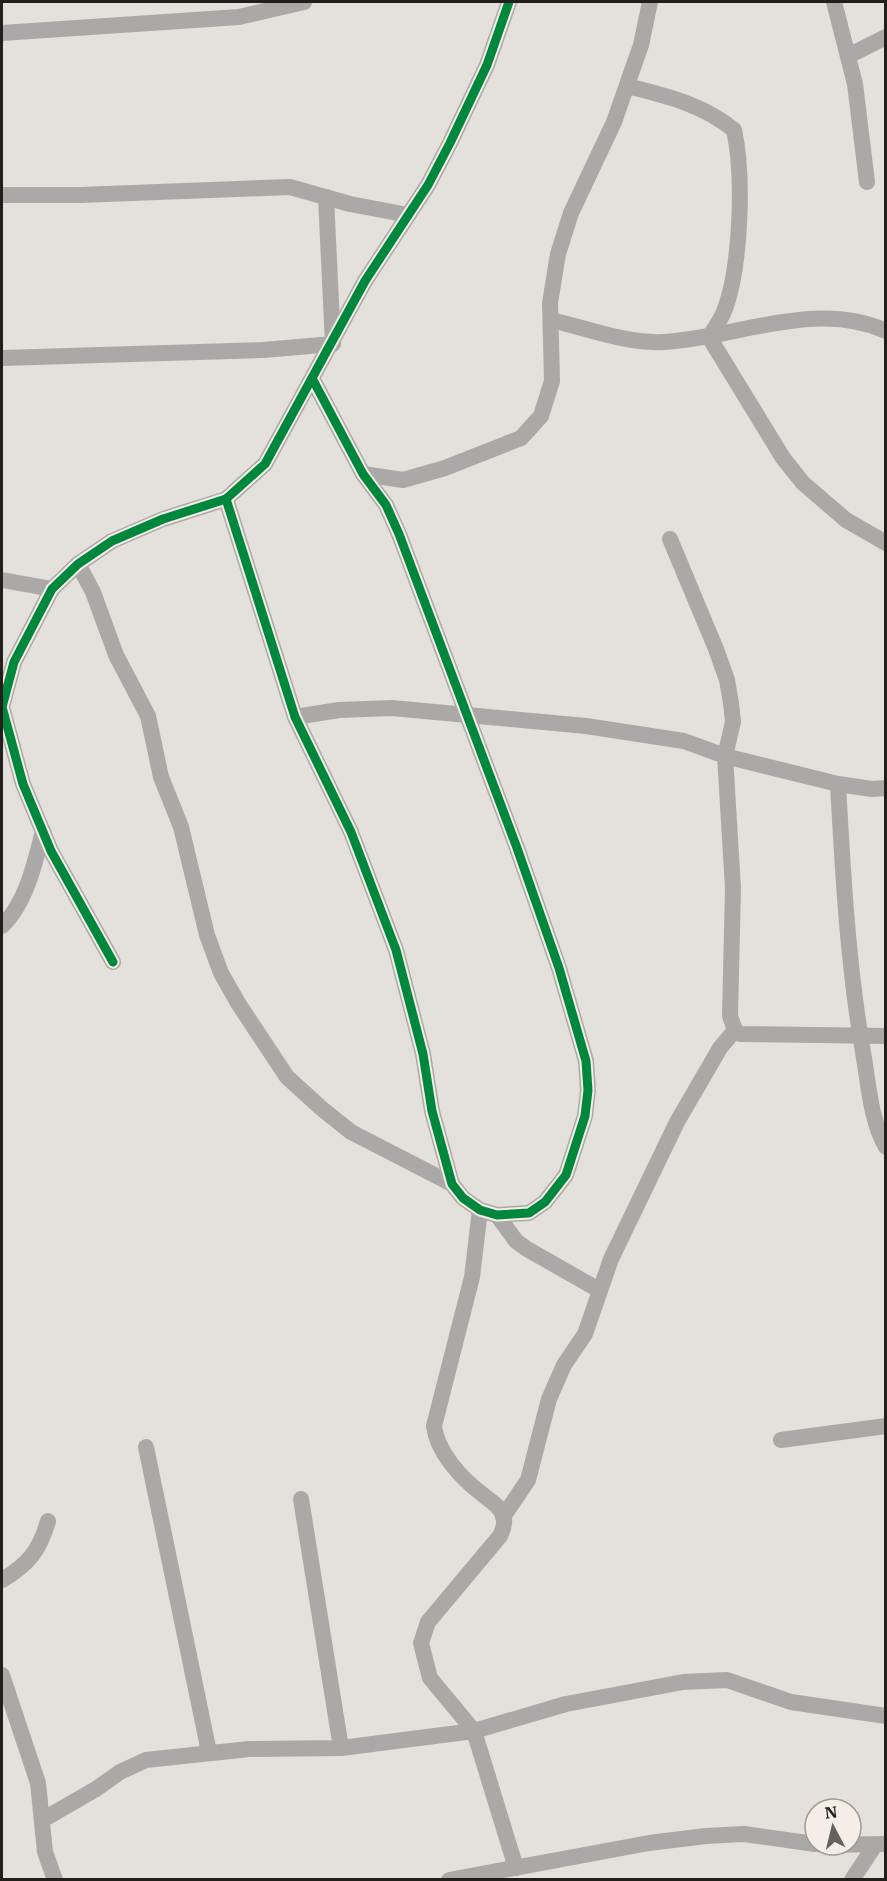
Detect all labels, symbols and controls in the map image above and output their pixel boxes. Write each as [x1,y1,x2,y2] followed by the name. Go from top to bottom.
[803,1797,863,1857] north arrow
[824,1801,839,1823] text: N

